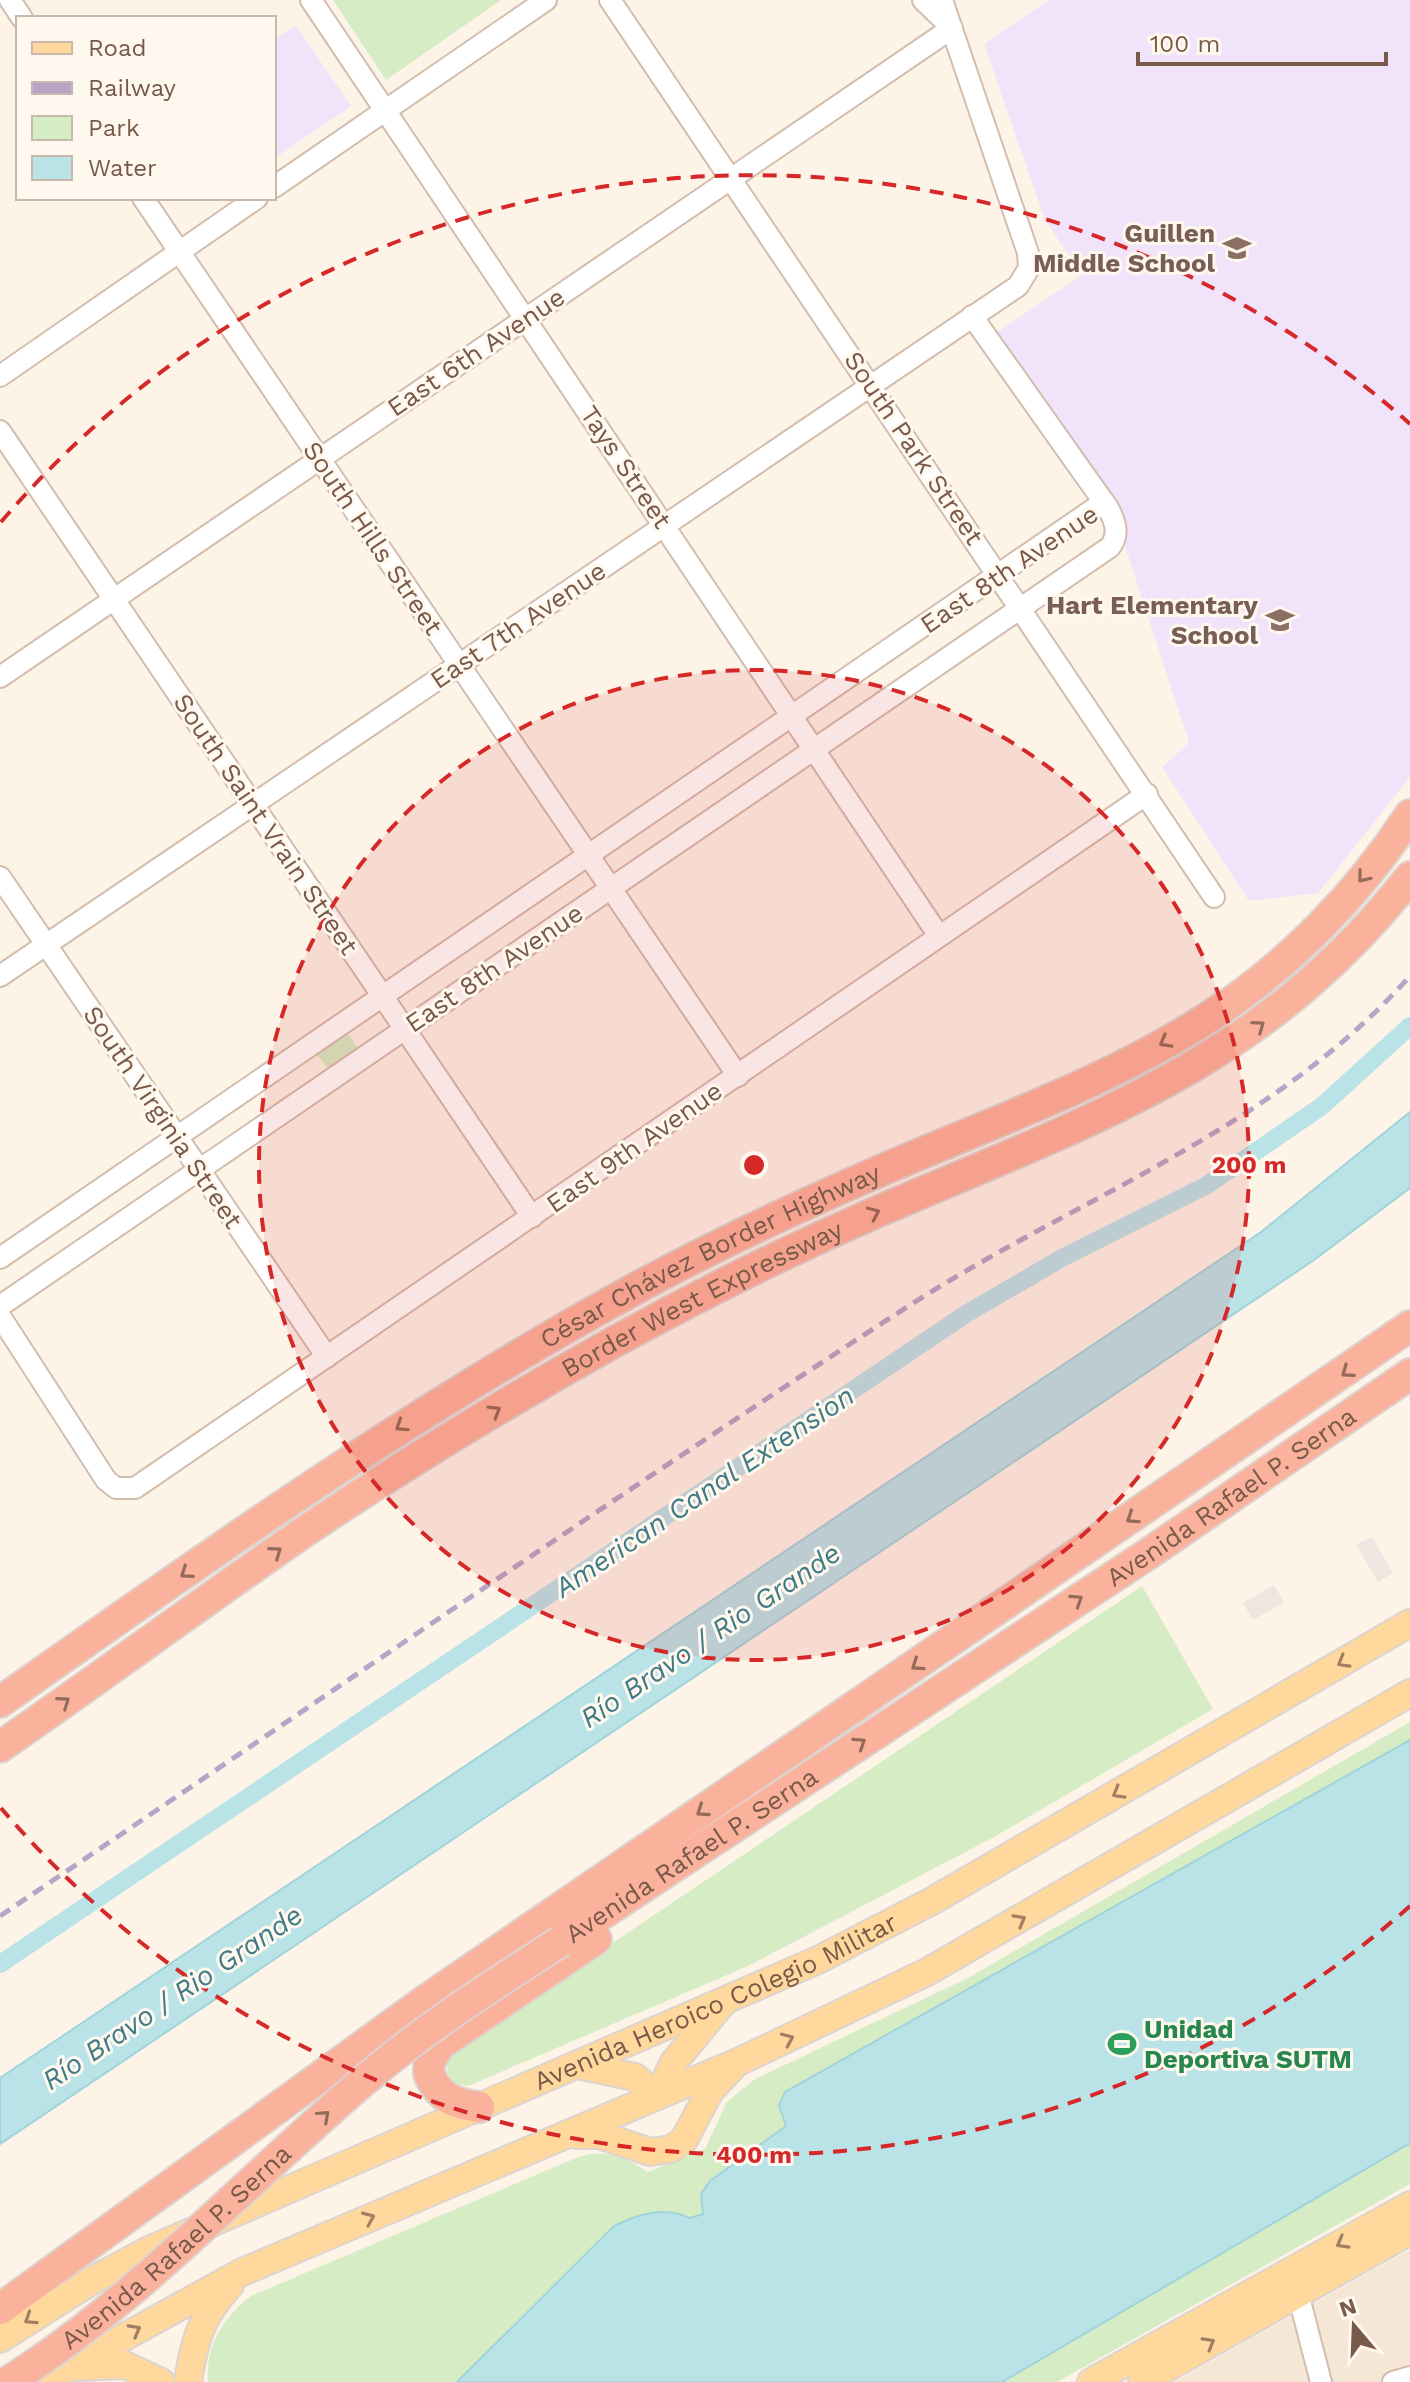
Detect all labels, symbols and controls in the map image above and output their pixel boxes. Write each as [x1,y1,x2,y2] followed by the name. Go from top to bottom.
[16,16,276,200] legend
[1138,16,1386,66] scale bar
[1150,30,1220,58] text: 100 m
[88,34,147,62] text: Road
[88,74,177,102] text: Railway
[88,114,140,142] text: Park
[88,154,157,182] text: Water
[1033,218,1215,278] place label: Guillen Middle School
[1222,233,1252,263] school or university icon: Guillen Middle School
[382,282,570,422] street label: East 6th Avenue
[838,346,990,550] street label: South Park Street
[574,400,678,534] street label: Tays Street
[297,436,449,641] street label: South Hills Street
[915,499,1103,639] street label: East 8th Avenue
[425,555,611,695] street label: East 7th Avenue
[1046,590,1258,650] place label: Hart Elementary School
[1265,605,1295,635] school or university icon: Hart Elementary School
[167,688,365,960] street label: South Saint Vrain Street
[1359,868,1373,883] one-way arrow
[400,898,588,1038] street label: East 8th Avenue
[77,1000,249,1234] street label: South Virginia Street
[1250,1021,1264,1036] one-way arrow
[1159,1032,1174,1048] one-way arrow
[540,1075,728,1219] street label: East 9th Avenue
[740,1151,768,1179] centre of rings
[1212,1151,1286,1179] text: 200 m
[535,1157,885,1354] street label: César Chávez Border Highway
[866,1207,880,1223] one-way arrow
[556,1214,848,1384] street label: Border West Expressway
[1341,1362,1355,1377] one-way arrow
[547,1379,860,1605] water label: American Canal Extension
[1100,1401,1362,1592] street label: Avenida Rafael P. Serna
[486,1405,501,1421] one-way arrow
[395,1417,410,1432] one-way arrow
[1126,1509,1141,1524] one-way arrow
[574,1536,847,1735] water label: Río Bravo / Rio Grande
[268,1547,282,1562] one-way arrow
[181,1563,195,1577] one-way arrow
[1069,1595,1083,1610] one-way arrow
[1337,1652,1352,1668] one-way arrow
[912,1655,926,1670] one-way arrow
[55,1697,69,1712] one-way arrow
[851,1738,866,1753] one-way arrow
[559,1761,823,1949] street label: Avenida Rafael P. Serna
[1112,1783,1127,1799] one-way arrow
[697,1801,711,1816] one-way arrow
[36,1898,309,2097] water label: Río Bravo / Rio Grande
[529,1907,902,2096] street label: Avenida Heroico Colegio Militar
[1011,1914,1026,1930] one-way arrow
[1144,2014,1352,2074] place label: Unidad Deportiva SUTM
[1107,2029,1137,2059] sports icon: Unidad Deportiva SUTM
[780,2033,795,2049] one-way arrow
[315,2110,329,2125] one-way arrow
[55,2138,297,2356] street label: Avenida Rafael P. Serna
[716,2141,792,2169] text: 400 m
[361,2212,375,2228] one-way arrow
[1336,2233,1351,2249] one-way arrow
[1314,2286,1394,2366] north arrow
[1336,2293,1359,2322] text: N
[24,2310,39,2325] one-way arrow
[126,2324,141,2339] one-way arrow
[1201,2337,1215,2353] one-way arrow

